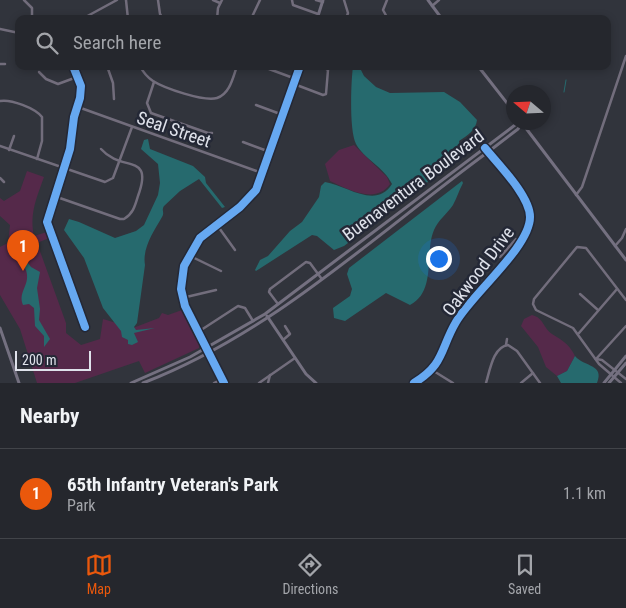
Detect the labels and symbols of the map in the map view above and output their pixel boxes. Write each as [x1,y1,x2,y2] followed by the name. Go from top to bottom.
[506,85,551,130] north arrow
[134,107,214,151] street label: Seal Street
[338,125,488,245] street label: Buenaventura Boulevard
[438,222,518,320] street label: Oakwood Drive
[7,230,39,271] pin: 1
[426,246,452,272] your location
[15,348,91,371] scale bar

